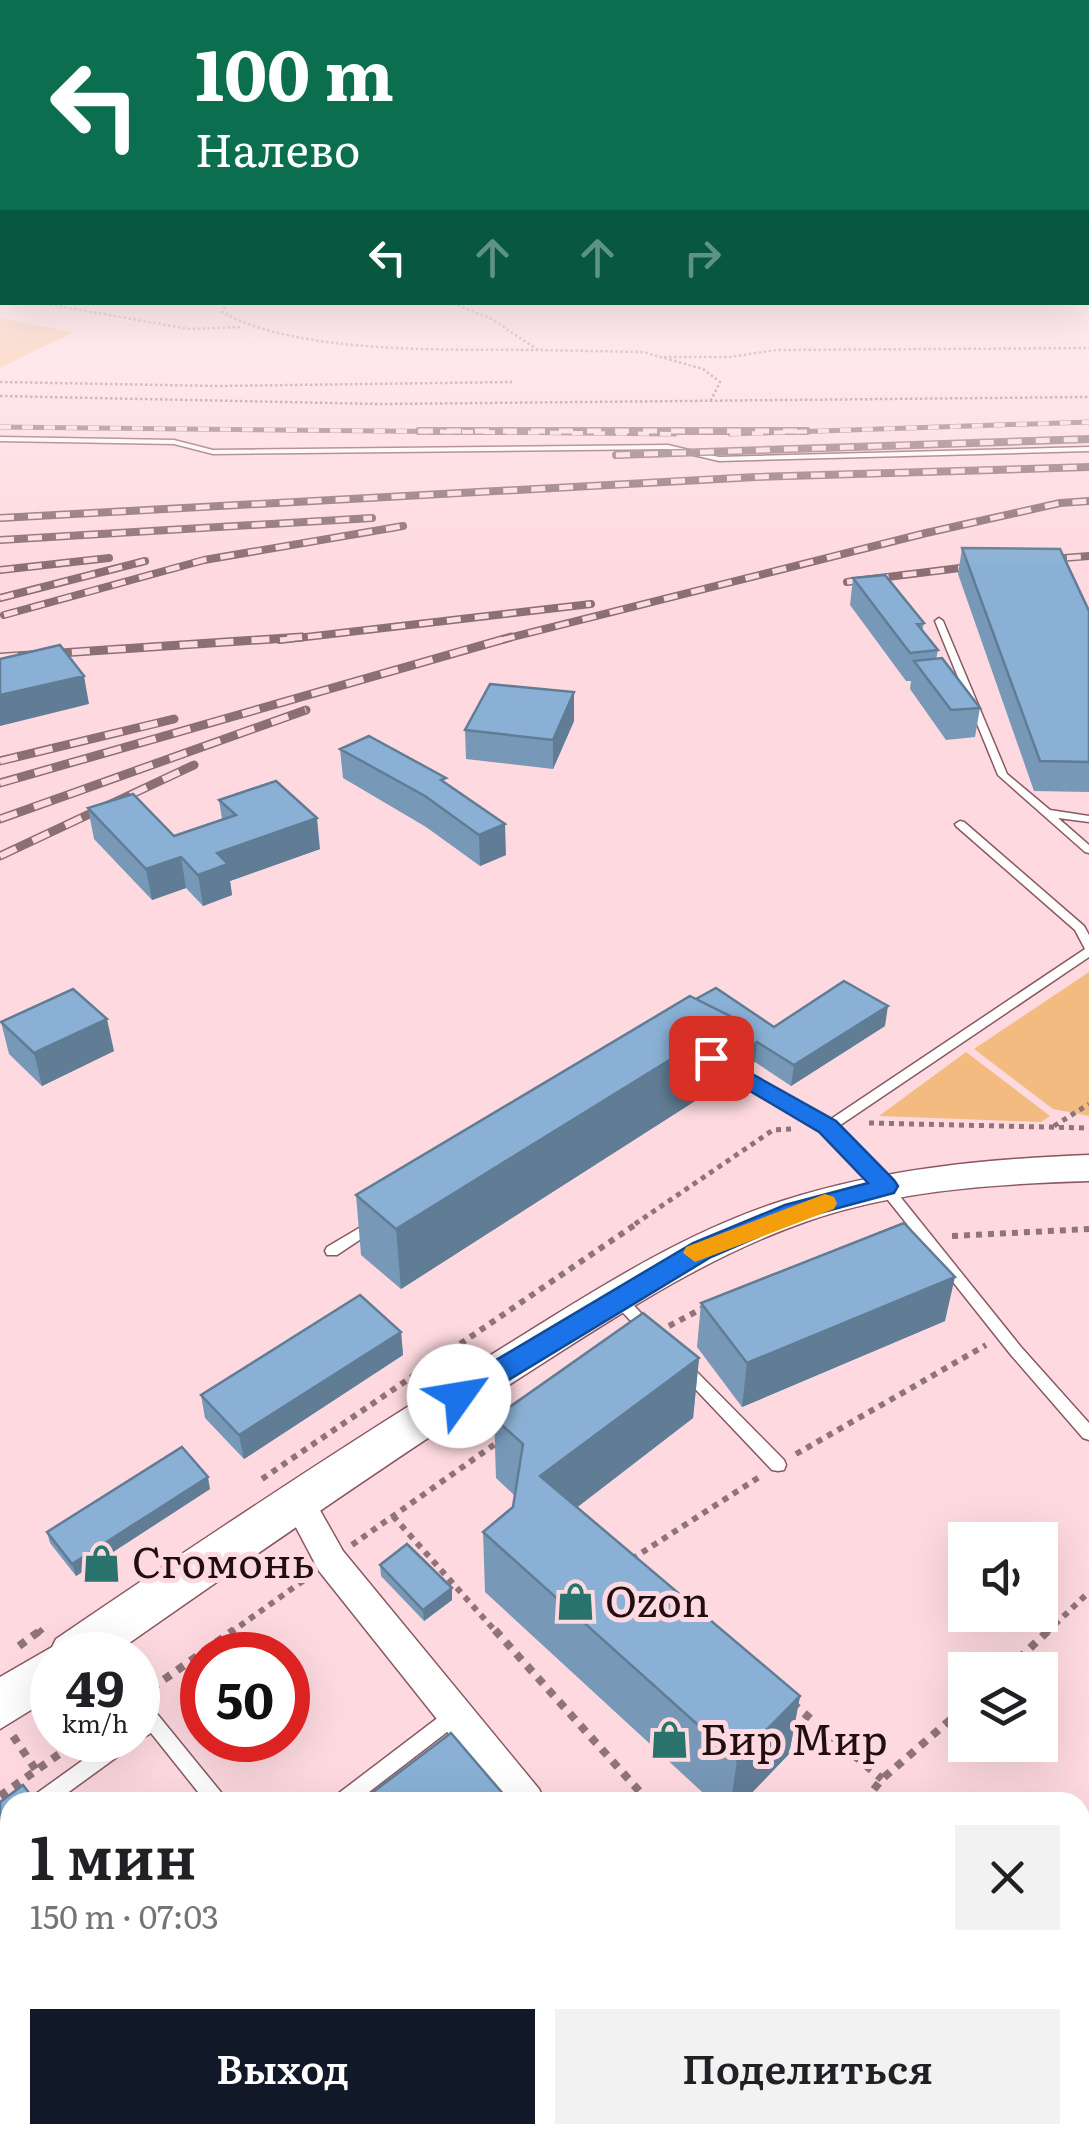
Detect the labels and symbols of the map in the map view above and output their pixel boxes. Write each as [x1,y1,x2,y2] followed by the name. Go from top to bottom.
[669,1016,754,1101] pin
[407,1344,511,1448] position arrow
[132,1529,314,1591] place label: Сгомонь
[81,1542,123,1584] shop icon: Сгомонь
[605,1568,709,1630] place label: Ozon
[554,1581,596,1623] shop icon: Ozon
[180,1632,310,1762] speed limit sign: 50
[700,1706,888,1768] place label: Бир Мир
[649,1719,691,1761] shop icon: Бир Мир

